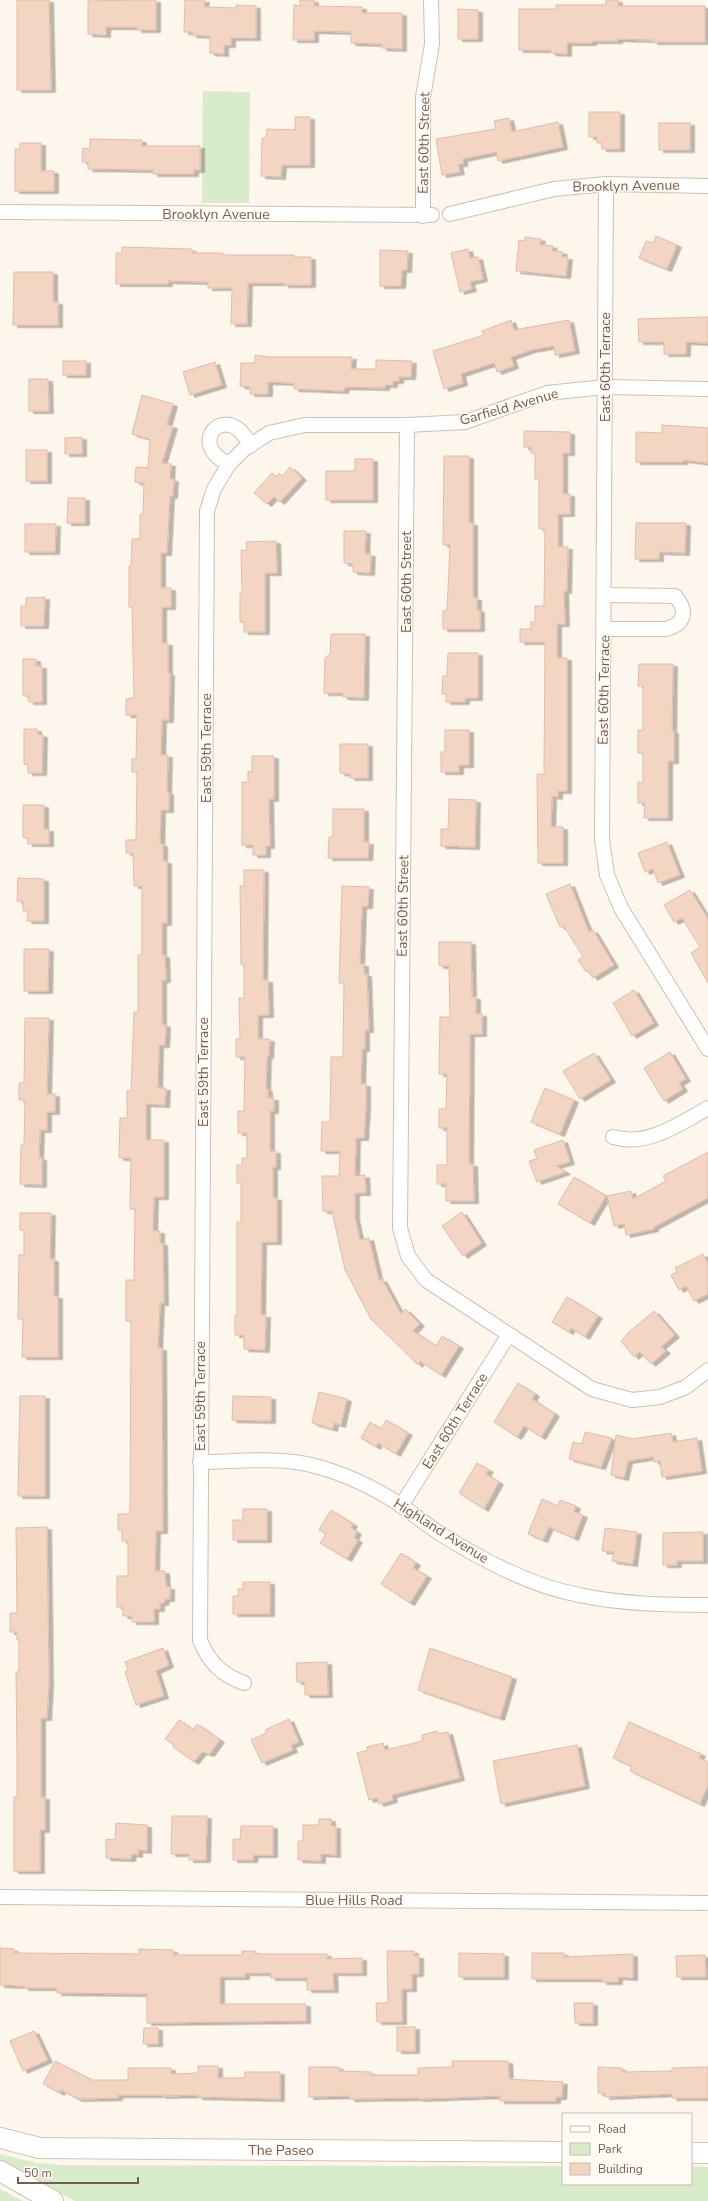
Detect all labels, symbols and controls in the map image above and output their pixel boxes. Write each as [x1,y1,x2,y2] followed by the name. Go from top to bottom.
[414,92,434,194] street label: East 60th Street
[572,176,680,196] street label: Brooklyn Avenue
[162,205,270,224] street label: Brooklyn Avenue
[596,312,615,422] street label: East 60th Terrace
[457,384,561,430] street label: Garfield Avenue
[397,531,416,633] street label: East 60th Street
[594,635,614,745] street label: East 60th Terrace
[197,693,216,803] street label: East 59th Terrace
[393,855,413,957] street label: East 60th Street
[194,1017,213,1127] street label: East 59th Terrace
[191,1341,210,1451] street label: East 59th Terrace
[418,1369,492,1473] street label: East 60th Terrace
[390,1494,492,1568] street label: Highland Avenue
[305,1891,403,1910] street label: Blue Hills Road
[562,2113,692,2185] legend
[598,2121,626,2137] text: Road
[248,2141,314,2160] street label: The Paseo
[598,2141,623,2157] text: Park
[18,2159,138,2185] scale bar
[598,2161,643,2177] text: Building
[24,2165,52,2181] text: 50 m

